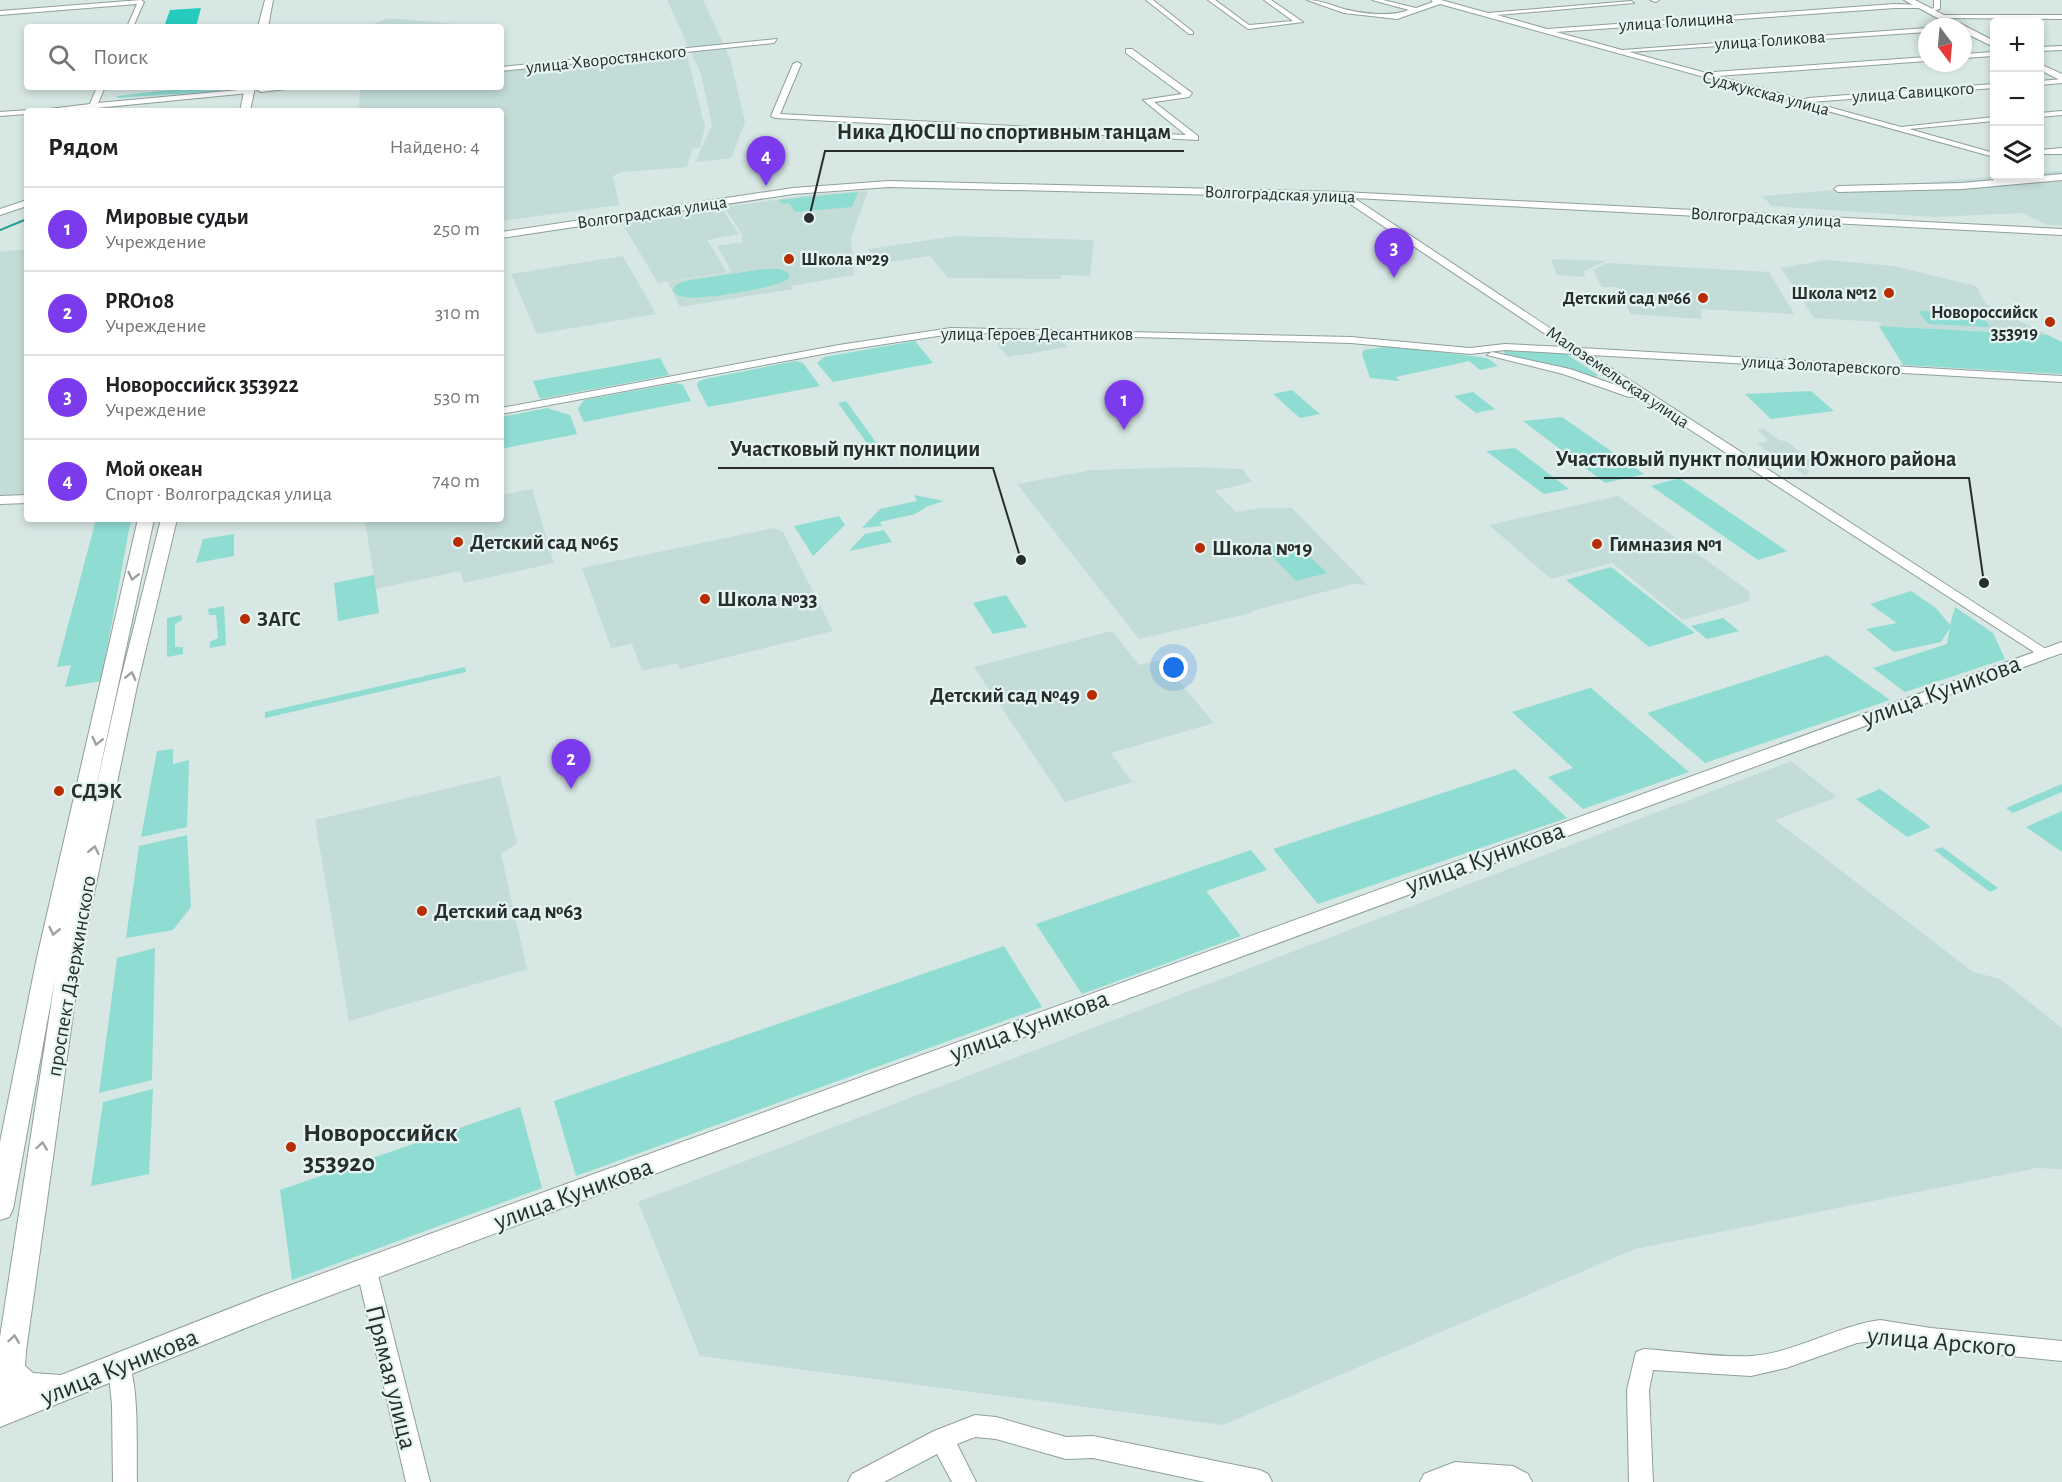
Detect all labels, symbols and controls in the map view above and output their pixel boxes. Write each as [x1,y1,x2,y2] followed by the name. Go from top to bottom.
[1617,9,1734,35] street label: улица Голицина
[1918,18,1972,72] north arrow
[1990,18,2044,180] map controls
[1990,18,2044,72] button: +
[24,24,504,90] search box
[1713,28,1826,54] street label: улица Голикова
[45,41,78,74] icon: search
[524,43,687,77] street label: улица Хворостянского
[93,46,148,68] text: Поиск
[1700,68,1831,120] street label: Суджукская улица
[1990,72,2044,126] button: −
[1851,80,1975,106] street label: улица Савицкого
[825,111,1184,151] callout: Ника ДЮСШ по спортивным танцам
[837,121,1171,143] text: Ника ДЮСШ по спортивным танцам
[1990,126,2044,180] button: layers
[48,134,119,160] text: Рядом
[746,136,786,186] pin: 4
[390,137,480,157] text: Найдено: 4
[1204,183,1356,207] street label: Волгоградская улица
[576,194,728,232] street label: Волгоградская улица
[1690,205,1842,231] street label: Волгоградская улица
[105,206,249,228] text: Мировые судьи
[64,219,71,239] text: 1
[433,219,480,239] text: 250 m
[1374,228,1414,278] pin: 3
[105,232,206,252] text: Учреждение
[801,251,889,269] place label: Школа №29
[782,252,796,266] marker: Школа №29
[1791,285,1878,303] place label: Школа №12
[1882,286,1896,300] marker: Школа №12
[105,290,174,312] text: PRO108
[1563,290,1691,308] place label: Детский сад №66
[1696,291,1710,305] marker: Детский сад №66
[63,303,72,323] text: 2
[435,303,480,323] text: 310 m
[1931,304,2038,343] place label: Новороссийск 353919
[2043,315,2057,329] marker: Новороссийск 353919
[105,316,206,336] text: Учреждение
[1543,323,1692,432] street label: Малоземельская улица
[940,326,1133,344] street label: улица Героев Десантников
[1740,353,1901,379] street label: улица Золотаревского
[105,374,299,396] text: Новороссийск 353922
[1104,380,1144,430] pin: 1
[63,387,72,407] text: 3
[434,387,480,407] text: 530 m
[105,400,206,420] text: Учреждение
[718,428,993,468] callout: Участковый пункт полиции
[730,438,980,461] text: Участковый пункт полиции
[1544,438,1969,478] callout: Участковый пункт полиции Южного района
[1555,448,1957,471] text: Участковый пункт полиции Южного района
[105,458,203,480] text: Мой океан
[62,471,73,491] text: 4
[432,471,480,491] text: 740 m
[105,484,332,504] text: Спорт · Волгоградская улица
[470,532,619,553] place label: Детский сад №65
[1609,534,1723,555] place label: Гимназия №1
[451,535,465,549] marker: Детский сад №65
[1590,537,1604,551] marker: Гимназия №1
[1212,538,1312,559] place label: Школа №19
[1193,541,1207,555] marker: Школа №19
[128,571,141,581] one-way arrow
[717,589,818,610] place label: Школа №33
[698,592,712,606] marker: Школа №33
[257,609,301,630] place label: ЗАГС
[238,612,252,626] marker: ЗАГС
[1858,650,2024,732] street label: улица Куникова
[1159,653,1188,682] your location
[123,672,136,682] one-way arrow
[930,685,1080,706] place label: Детский сад №49
[1085,688,1099,702] marker: Детский сад №49
[91,735,104,745] one-way arrow
[552,740,590,789] pin: 2
[71,781,122,802] place label: СДЭК
[52,784,66,798] marker: СДЭК
[1402,817,1568,899] street label: улица Куникова
[86,846,99,856] one-way arrow
[43,874,100,1078] street label: проспект Дзержинского
[434,901,583,922] place label: Детский сад №63
[415,904,429,918] marker: Детский сад №63
[48,926,61,936] one-way arrow
[946,985,1112,1067] street label: улица Куникова
[303,1120,458,1176] place label: Новороссийск 353920
[284,1140,298,1154] marker: Новороссийск 353920
[36,1141,48,1150] one-way arrow
[490,1153,656,1235] street label: улица Куникова
[361,1302,422,1452] street label: Прямая улица
[1865,1322,2017,1361] street label: улица Арского
[36,1324,202,1411] street label: улица Куникова
[7,1334,19,1343] one-way arrow

